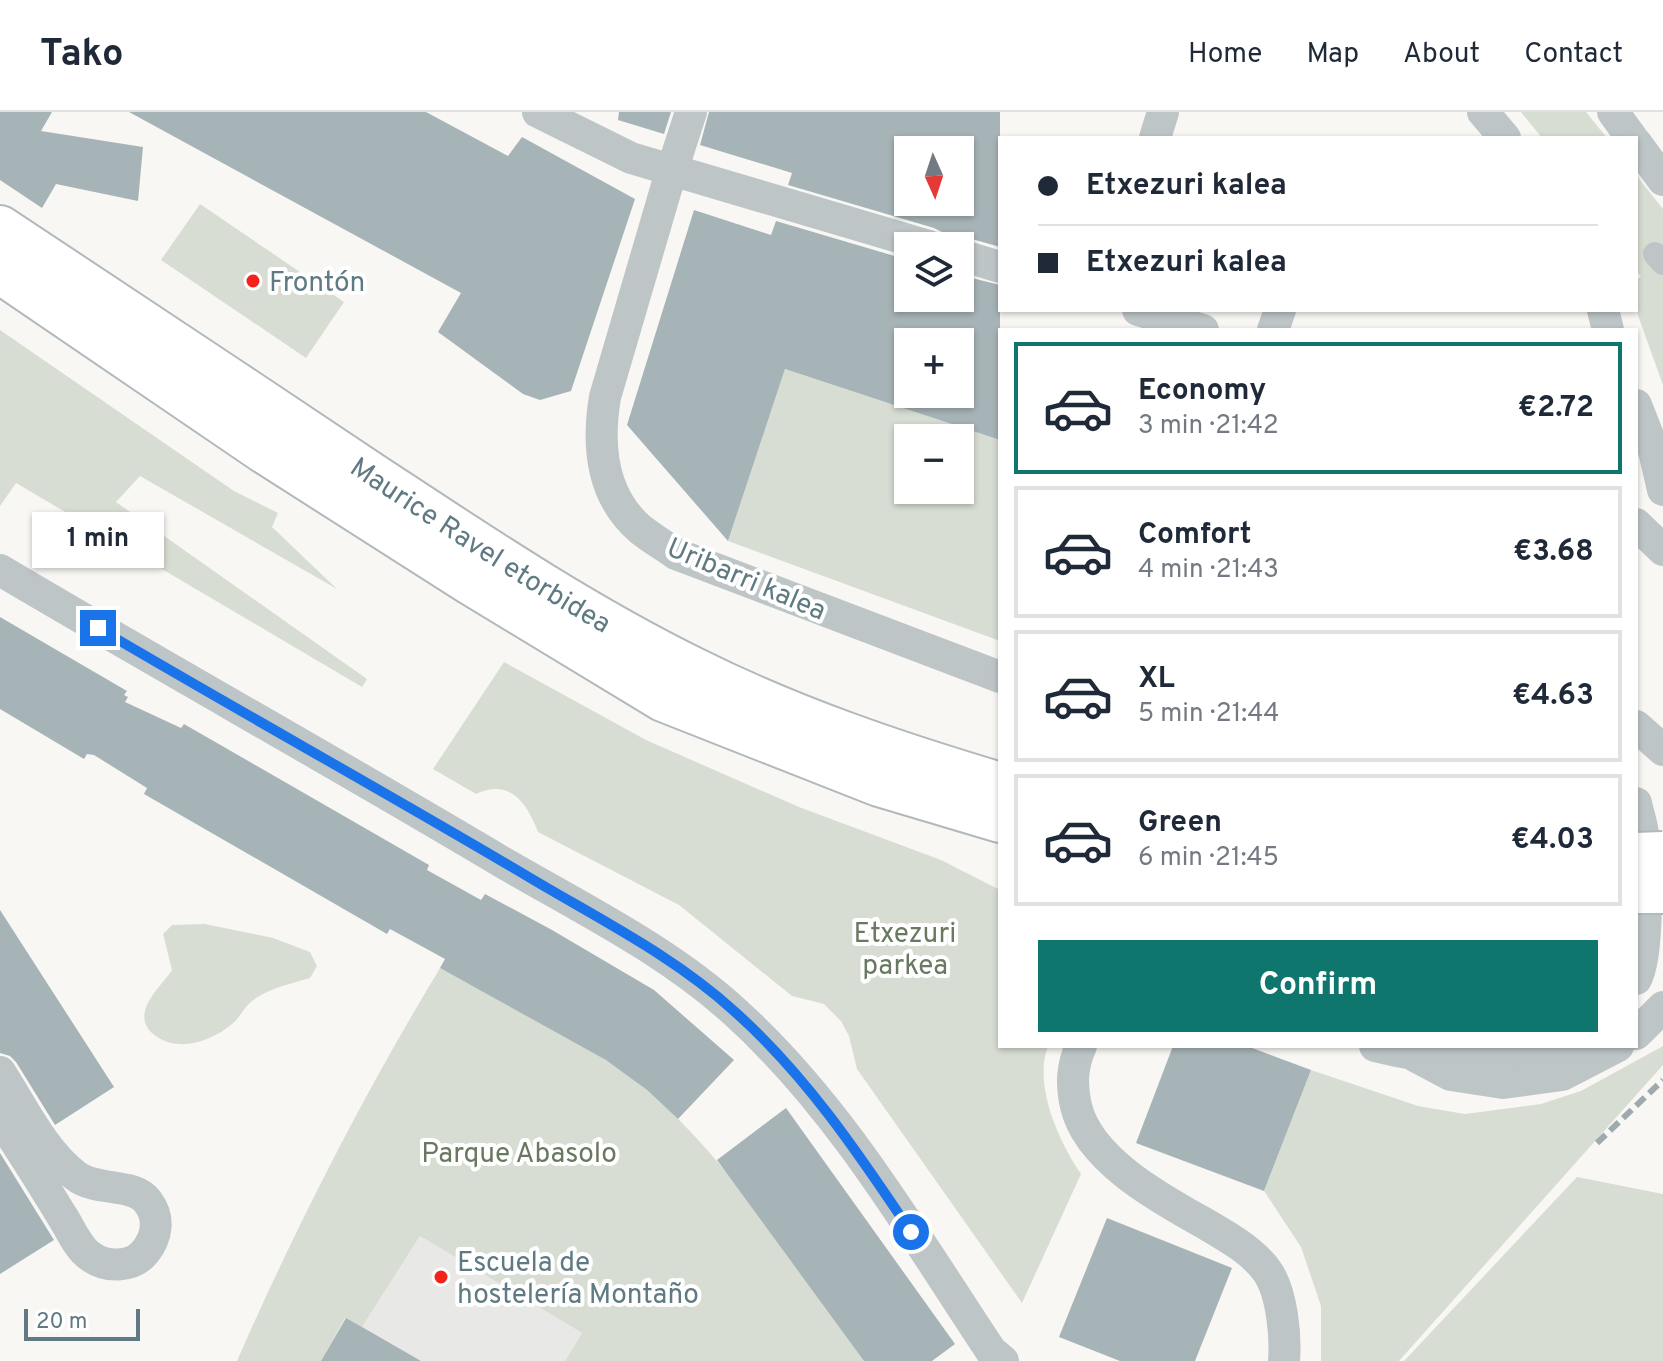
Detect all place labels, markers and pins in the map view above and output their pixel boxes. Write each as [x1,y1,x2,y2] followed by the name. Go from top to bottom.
[269,266,365,302] place label: Frontón
[244,272,262,290] marker: Frontón
[457,1246,699,1314] place label: Escuela de hostelería Montaño
[432,1268,450,1286] marker: Escuela de hostelería Montaño

